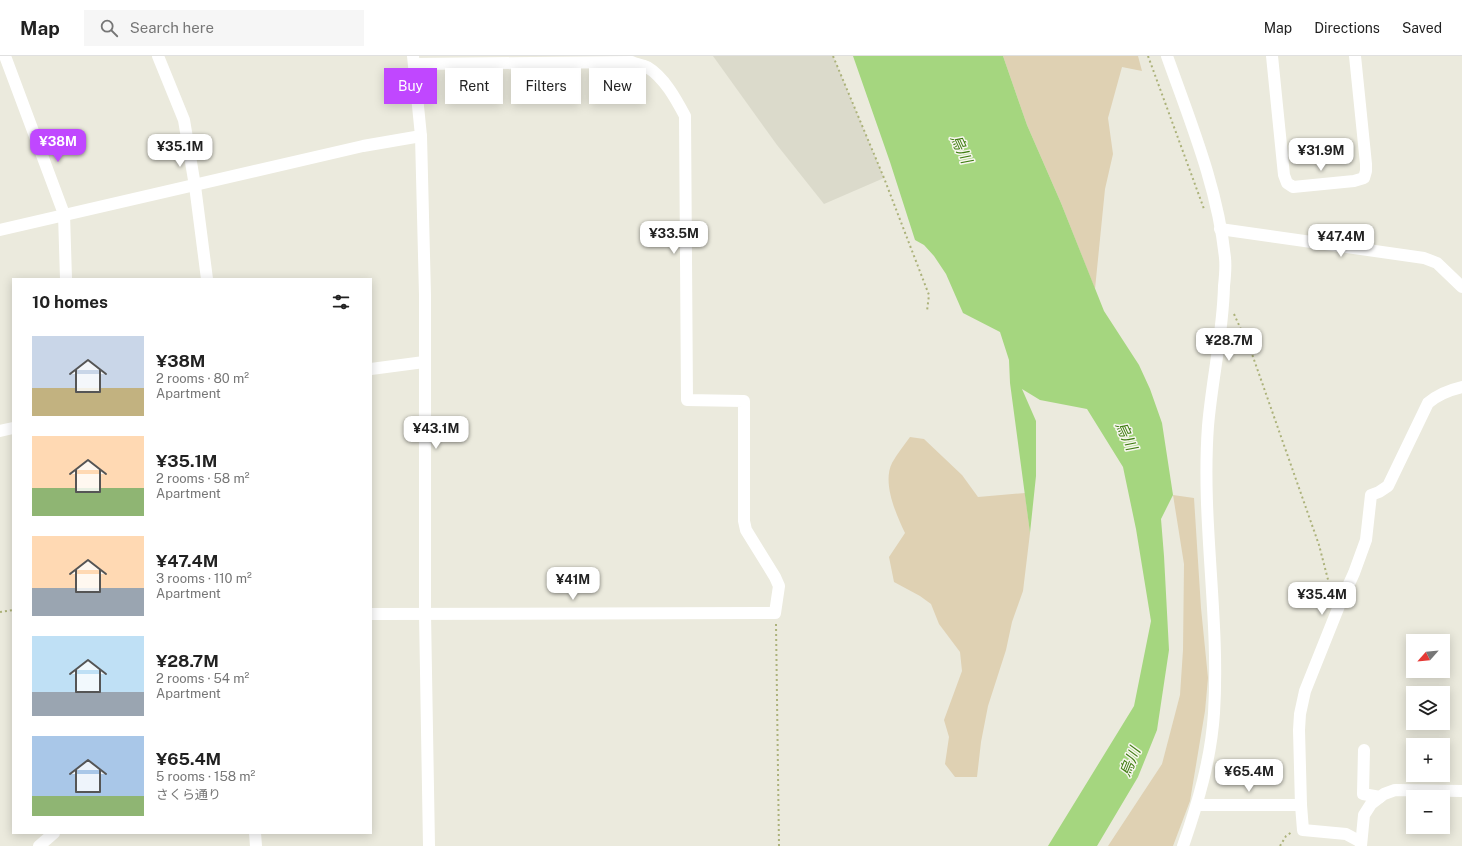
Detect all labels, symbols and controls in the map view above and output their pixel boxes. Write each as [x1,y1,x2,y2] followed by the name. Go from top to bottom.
[84,10,364,46] search box
[20,17,60,39] text: Map
[98,17,120,39] icon: search
[130,19,214,36] text: Search here
[1264,20,1292,36] text: Map
[1314,20,1380,36] text: Directions
[1402,20,1442,36] text: Saved
[384,68,437,104] chip: Buy
[445,68,503,104] chip: Rent
[511,68,581,104] chip: Filters
[589,68,646,104] chip: New
[34,129,82,163] pin: ¥38M
[947,132,976,168] water label: 烏川
[39,134,77,149] text: ¥38M
[147,134,213,168] pin: ¥35.1M
[1288,138,1354,172] pin: ¥31.9M
[157,139,203,154] text: ¥35.1M
[1298,143,1344,158] text: ¥31.9M
[641,221,707,255] pin: ¥33.5M
[1308,224,1374,258] pin: ¥47.4M
[649,226,699,241] text: ¥33.5M
[1317,229,1365,244] text: ¥47.4M
[330,291,352,313] icon: filters
[32,292,108,312] text: 10 homes
[1196,328,1262,362] pin: ¥28.7M
[1205,333,1253,348] text: ¥28.7M
[156,351,205,371] text: ¥38M
[64,352,112,400] icon: home
[156,371,249,386] text: 2 rooms · 80 m²
[156,386,221,401] text: Apartment
[403,416,469,450] pin: ¥43.1M
[1112,419,1141,455] water label: 烏川
[413,421,459,436] text: ¥43.1M
[156,451,217,471] text: ¥35.1M
[64,452,112,500] icon: home
[156,471,249,486] text: 2 rooms · 58 m²
[156,486,221,501] text: Apartment
[156,551,218,571] text: ¥47.4M
[64,552,112,600] icon: home
[549,567,597,601] pin: ¥41M
[156,571,252,586] text: 3 rooms · 110 m²
[556,572,590,587] text: ¥41M
[1289,582,1355,616] pin: ¥35.4M
[156,586,221,601] text: Apartment
[1297,587,1347,602] text: ¥35.4M
[1406,634,1450,678] north arrow
[1406,634,1450,834] map controls
[156,651,219,671] text: ¥28.7M
[64,652,112,700] icon: home
[156,671,249,686] text: 2 rooms · 54 m²
[156,686,221,701] text: Apartment
[1406,686,1450,730] button: layers
[1406,738,1450,782] button: +
[1116,743,1144,779] water label: 烏川
[156,749,221,769] text: ¥65.4M
[64,752,112,800] icon: home
[1216,759,1282,793] pin: ¥65.4M
[1224,764,1274,779] text: ¥65.4M
[156,769,255,784] text: 5 rooms · 158 m²
[156,787,221,802] text: さくら通り
[1406,790,1450,834] button: −

